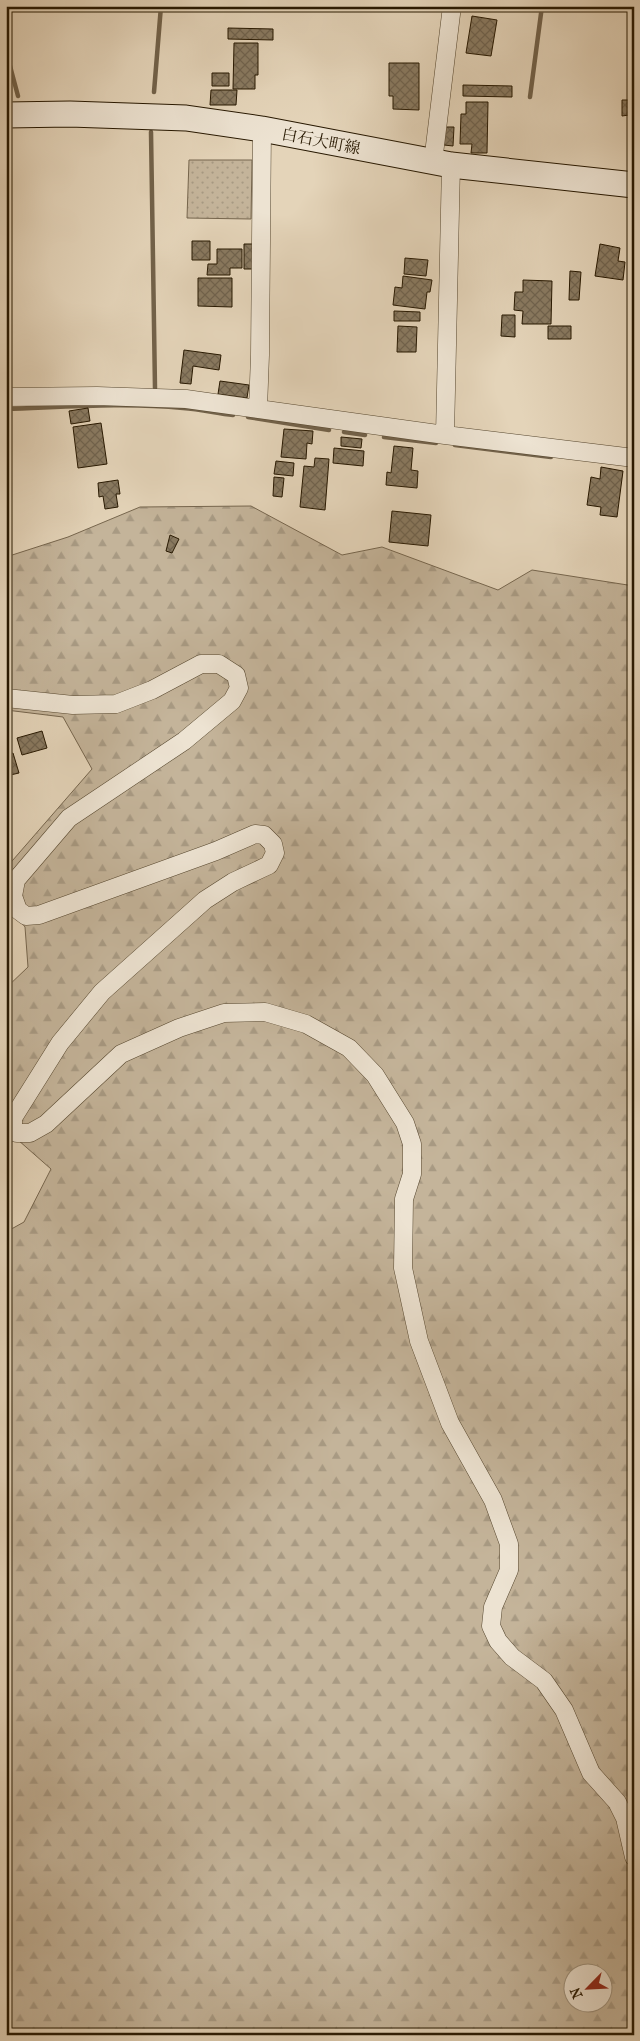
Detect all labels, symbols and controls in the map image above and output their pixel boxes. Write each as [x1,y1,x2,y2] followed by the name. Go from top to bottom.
[280,124,362,158] street label: 白石大町線
[562,1964,612,2014] north arrow
[567,1984,587,2001] text: N

